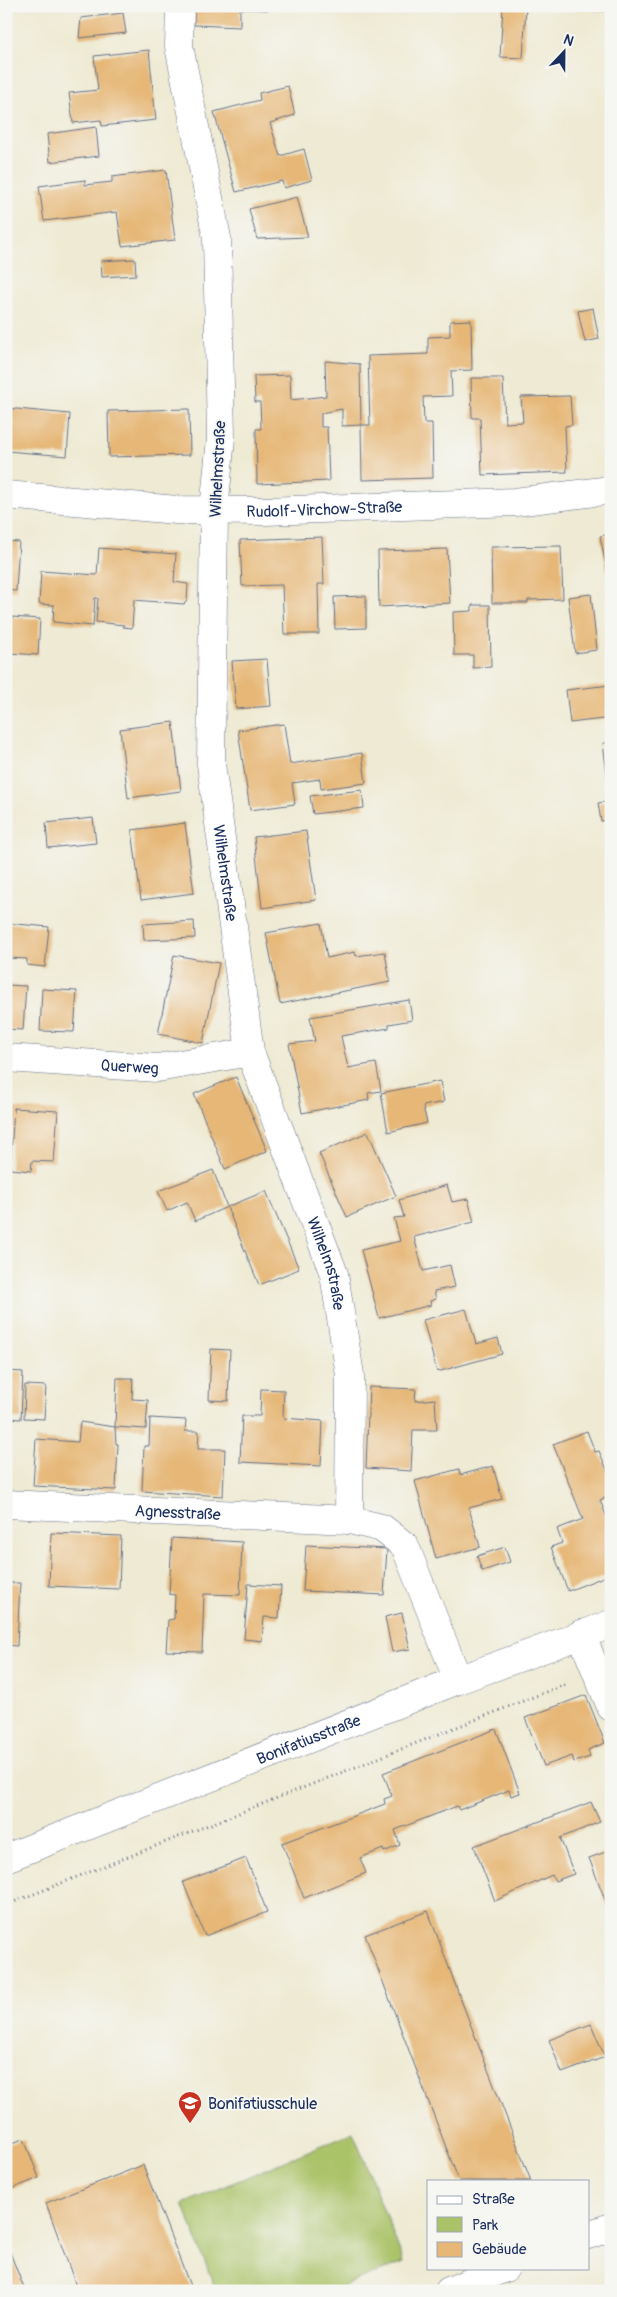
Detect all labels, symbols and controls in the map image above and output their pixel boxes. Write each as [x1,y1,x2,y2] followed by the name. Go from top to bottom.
[540,28,590,78] north arrow
[561,31,576,50] text: N
[205,420,231,518] street label: Wilhelmstraße
[246,497,403,522] street label: Rudolf-Virchow-Straße
[208,824,241,922] street label: Wilhelmstraße
[100,1055,159,1079] street label: Querweg
[302,1214,349,1312] street label: Wilhelmstraße
[134,1501,221,1525] street label: Agnesstraße
[254,1710,364,1769] street label: Bonifatiusstraße
[177,2090,203,2124] school or university icon: Bonifatiusschule
[208,2094,317,2114] place label: Bonifatiusschule
[427,2180,590,2270] legend
[472,2190,515,2209] text: Straße
[472,2216,499,2235] text: Park
[472,2240,527,2259] text: Gebäude

